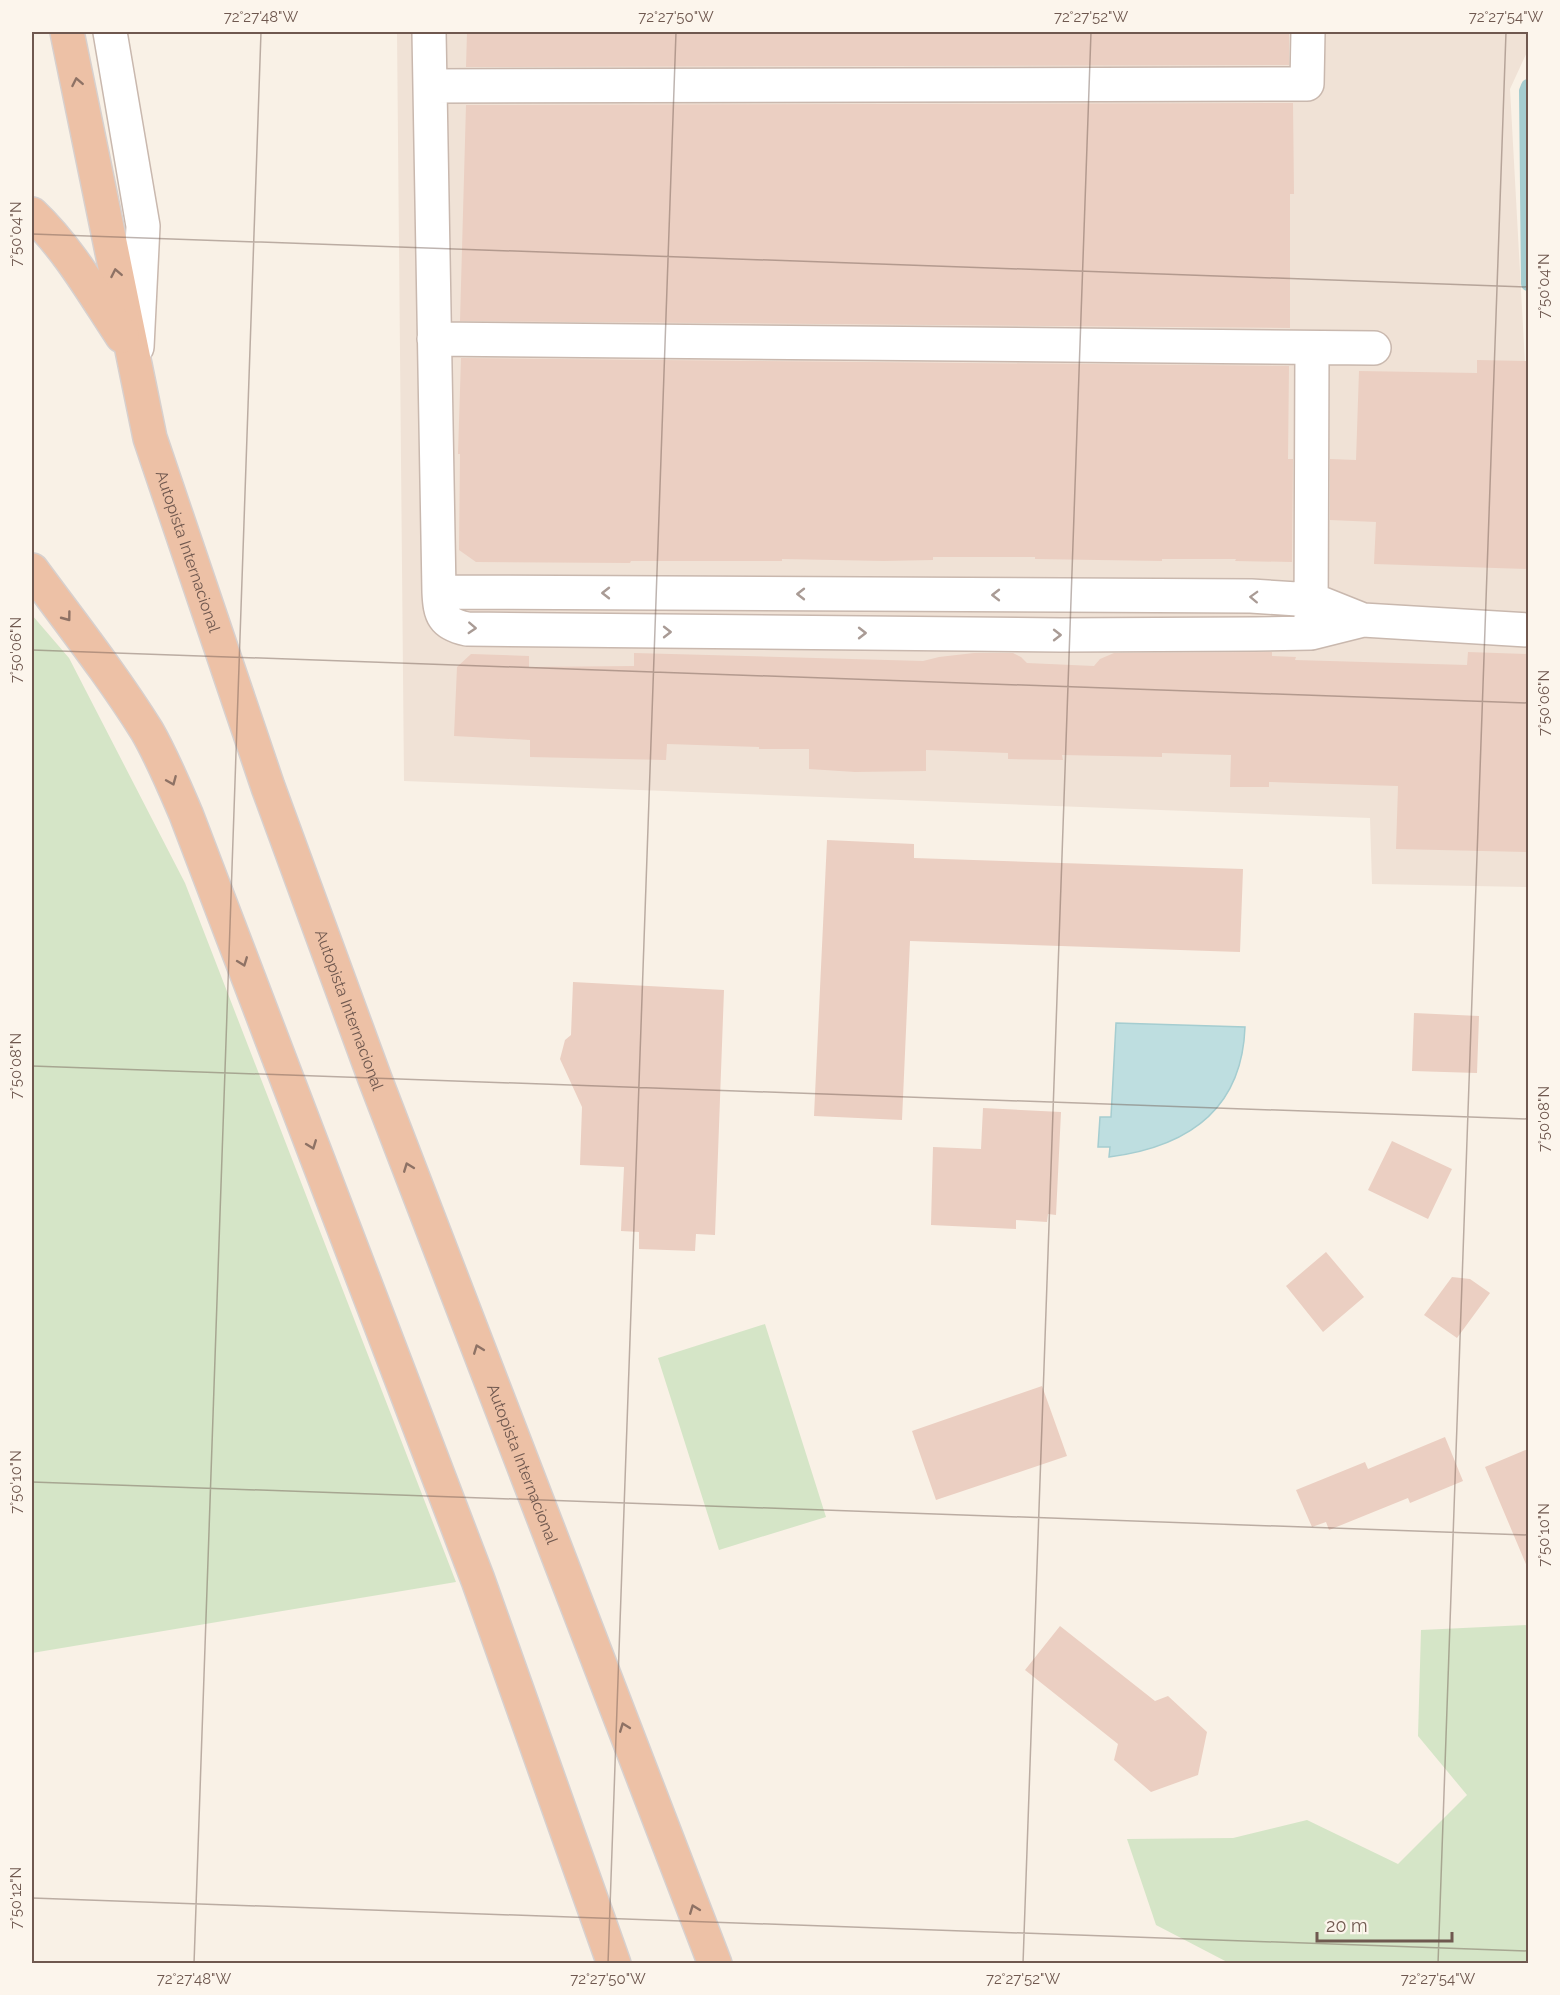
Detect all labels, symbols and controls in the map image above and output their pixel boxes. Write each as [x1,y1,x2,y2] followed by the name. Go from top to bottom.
[224,8,299,26] text: 72°27'48"W
[638,8,714,26] text: 72°27'50"W
[1054,8,1128,26] text: 72°27'52"W
[1469,8,1544,26] text: 72°27'54"W
[71,77,84,87] one-way arrow
[7,201,25,267] text: 7°50'04"N
[1535,253,1553,319] text: 7°50'04"N
[110,268,123,278] one-way arrow
[152,468,225,635] street label: Autopista Internacional
[602,587,611,599] one-way arrow
[797,588,806,600] one-way arrow
[992,589,1001,601] one-way arrow
[1250,590,1259,603] one-way arrow
[59,610,70,621] one-way arrow
[7,617,25,683] text: 7°50'06"N
[468,622,477,635] one-way arrow
[663,625,672,638] one-way arrow
[858,627,867,639] one-way arrow
[1053,628,1062,641] one-way arrow
[1535,670,1553,736] text: 7°50'06"N
[165,774,177,785] one-way arrow
[311,927,388,1093] street label: Autopista Internacional
[235,957,248,967] one-way arrow
[7,1033,25,1099] text: 7°50'08"N
[1535,1086,1553,1152] text: 7°50'08"N
[304,1139,317,1150] one-way arrow
[403,1162,416,1173] one-way arrow
[472,1345,485,1355] one-way arrow
[483,1381,562,1547] street label: Autopista Internacional
[7,1450,25,1514] text: 7°50'10"N
[1535,1503,1553,1567] text: 7°50'10"N
[619,1722,631,1733] one-way arrow
[7,1867,25,1929] text: 7°50'12"N
[689,1904,701,1915] one-way arrow
[1317,1905,1452,1943] scale bar
[1326,1915,1368,1936] text: 20 m
[157,1970,232,1988] text: 72°27'48"W
[570,1970,646,1988] text: 72°27'50"W
[986,1970,1060,1988] text: 72°27'52"W
[1401,1970,1476,1988] text: 72°27'54"W

